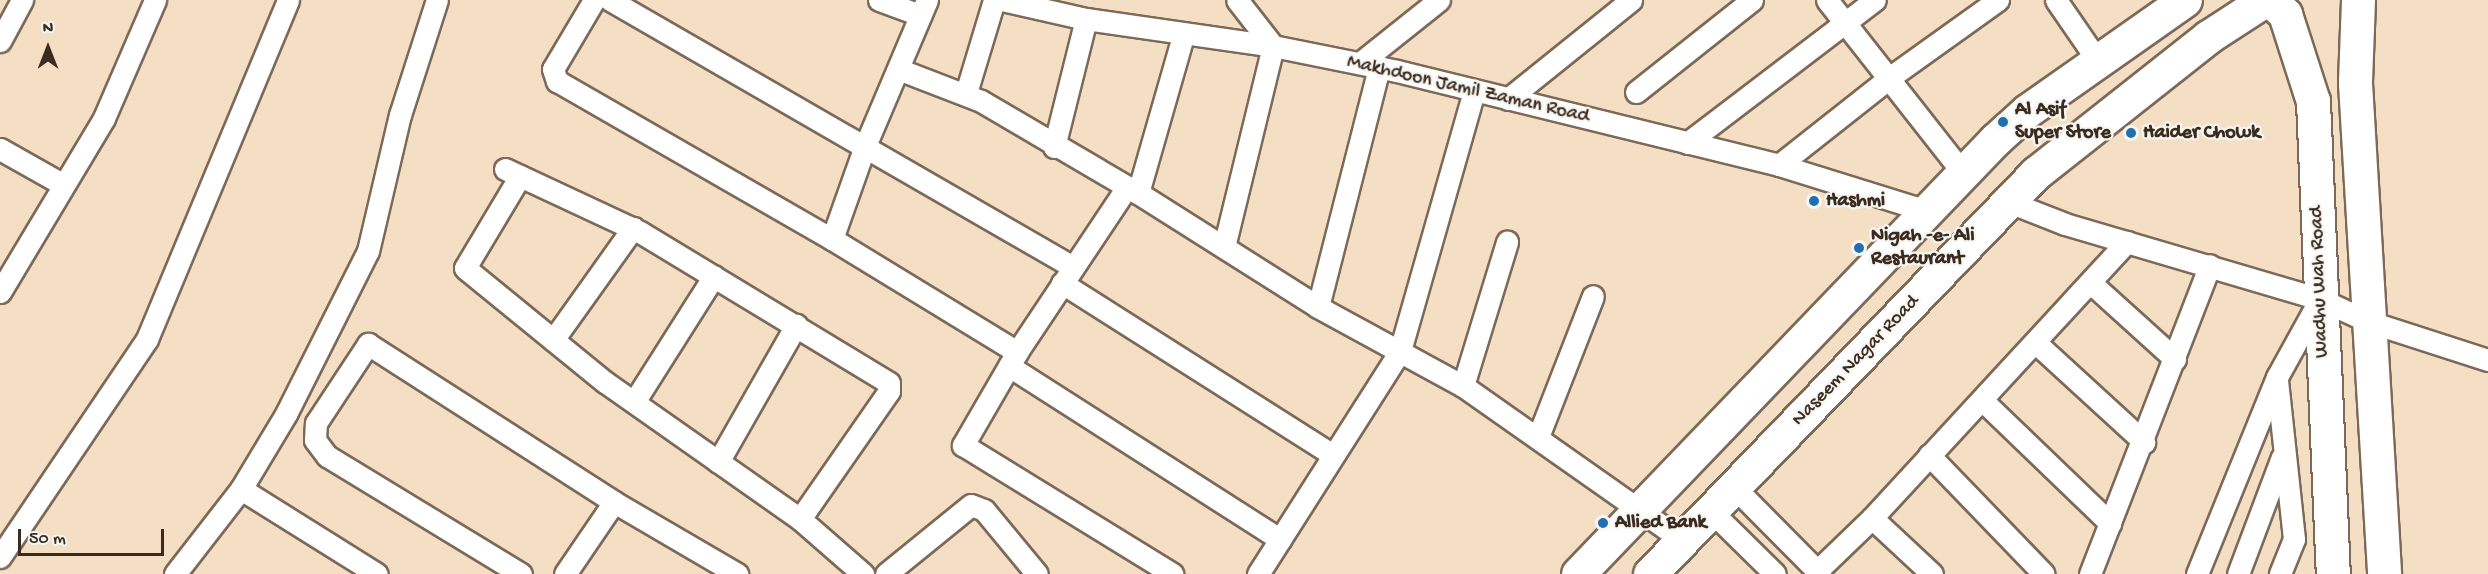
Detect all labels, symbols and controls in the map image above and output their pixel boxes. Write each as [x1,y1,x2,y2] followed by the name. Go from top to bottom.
[18,18,78,78] north arrow
[43,20,53,39] text: N
[1344,50,1592,130] street label: Makhdoon Jamil Zaman Road
[2015,98,2111,145] place label: Al Asif Super Store
[1996,115,2010,129] marker: Al Asif Super Store
[2143,121,2260,145] place label: Haider Chowk
[2124,126,2138,140] marker: Haider Chowk
[1826,189,1885,213] place label: Hashmi
[1807,194,1821,208] marker: Hashmi
[2305,206,2335,358] street label: Wadhu Wah Road
[1871,225,1975,272] place label: Nigah -e- Ali Restaurant
[1852,241,1866,255] marker: Nigah -e- Ali Restaurant
[1787,290,1925,432] street label: Naseem Nagar Road
[1615,511,1706,535] place label: Allied Bank
[1596,516,1610,530] marker: Allied Bank
[21,517,166,555] scale bar
[29,529,66,550] text: 50 m

